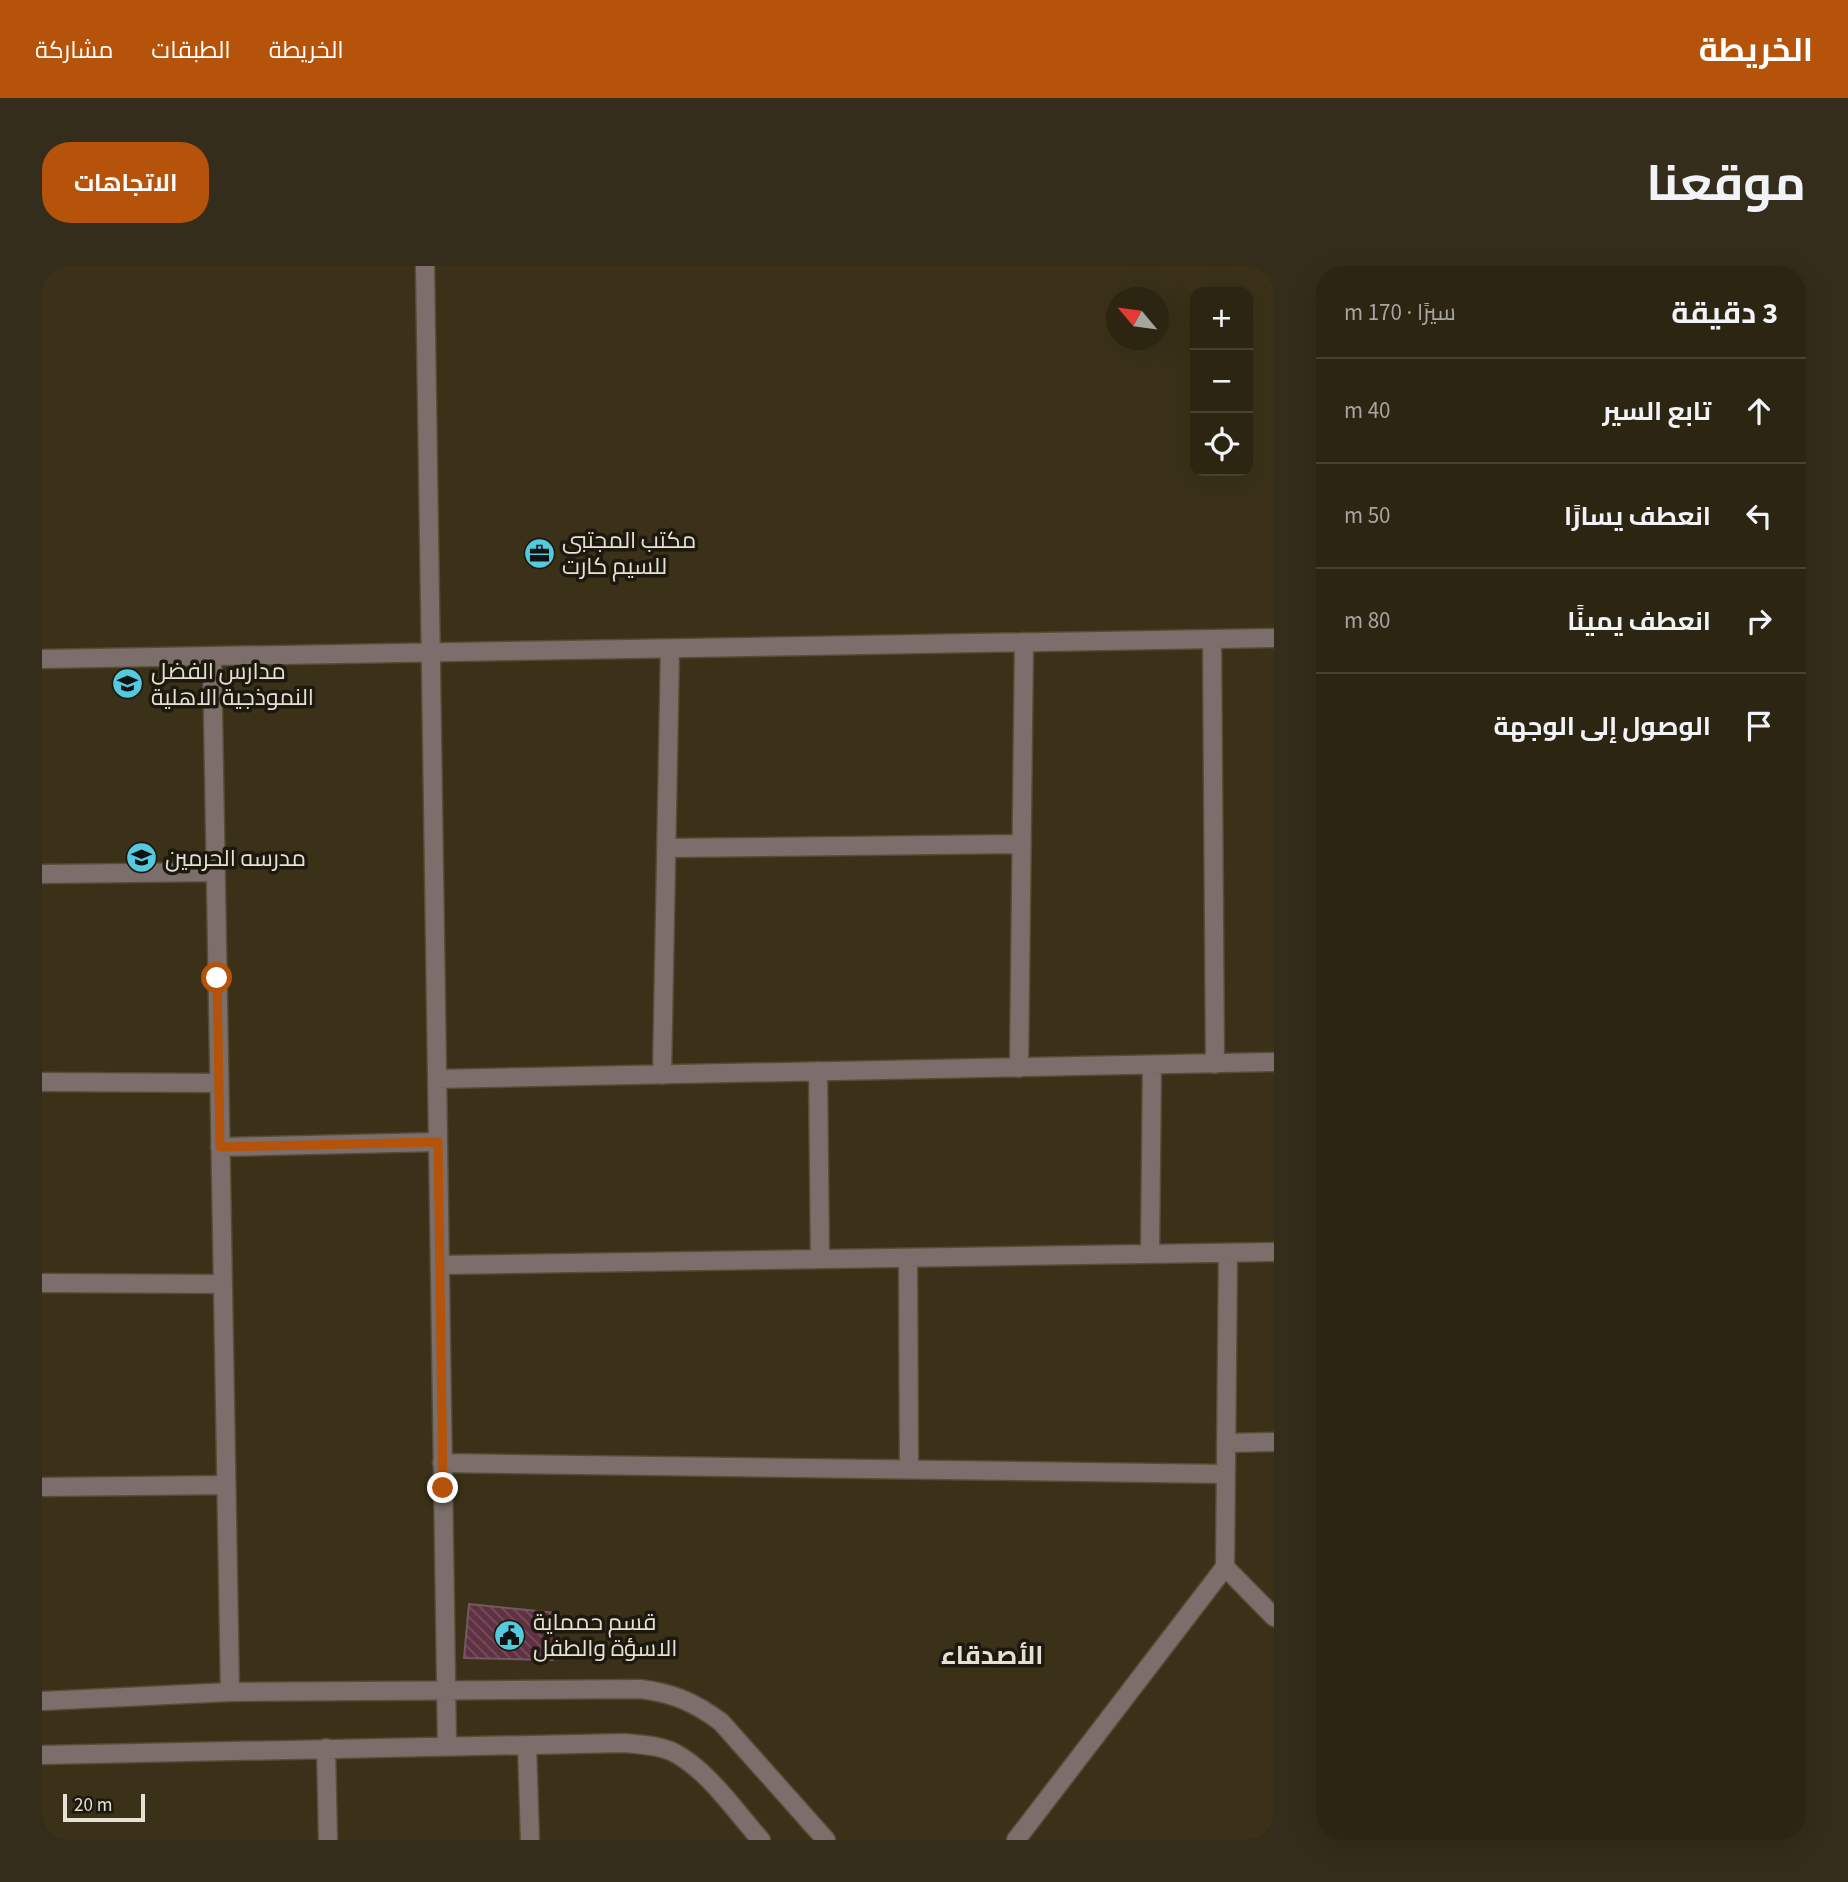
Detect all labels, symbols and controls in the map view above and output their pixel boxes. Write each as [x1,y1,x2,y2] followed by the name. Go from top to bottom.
[1699,27,1813,74] text: الخريطة
[35,33,113,68] text: مشاركة
[151,33,231,68] text: الطبقات
[269,33,344,68] text: الخريطة
[42,142,209,223] button: الاتجاهات
[1646,150,1806,220] text: موقعنا
[1106,287,1169,350] north arrow
[1190,287,1253,476] map controls
[1190,287,1253,350] button: +
[1671,292,1778,335] text: 3 دقيقة
[1344,296,1456,329] text: سيرًا · 170 m
[1190,350,1253,413] button: −
[1740,392,1778,430] icon: ahead
[1602,393,1711,430] text: تابع السير
[1344,394,1391,427] text: 40 m
[1190,413,1253,476] button: locate
[1740,497,1778,535] icon: left
[1564,498,1711,535] text: انعطف يسارًا
[1344,499,1391,532] text: 50 m
[562,524,696,583] place label: مكتب المجتبى للسيم كارت
[522,536,556,570] office icon: مكتب المجتبى للسيم كارت
[1740,602,1778,640] icon: right
[1567,603,1711,640] text: انعطف يمينًا
[1344,604,1391,637] text: 80 m
[151,655,314,714] place label: مدارس الفضل النموذجية الاهلية
[111,667,145,701] school or university icon: مدارس الفضل النموذجية الاهلية
[1740,707,1778,745] icon: arrive
[1493,708,1711,745] text: الوصول إلى الوجهة
[125,841,159,875] school or university icon: مدرسه الحرمين
[165,842,306,875] place label: مدرسه الحرمين
[201,962,232,993] route start
[427,1472,458,1503] route end
[533,1606,677,1665] place label: قسم حمماية الاسؤة والطفل
[493,1618,527,1652] public building icon: قسم حمماية الاسؤة والطفل
[941,1637,1043,1674] district label: الأصدقاء
[63,1791,145,1823] scale bar
[74,1792,112,1819] text: 20 m

